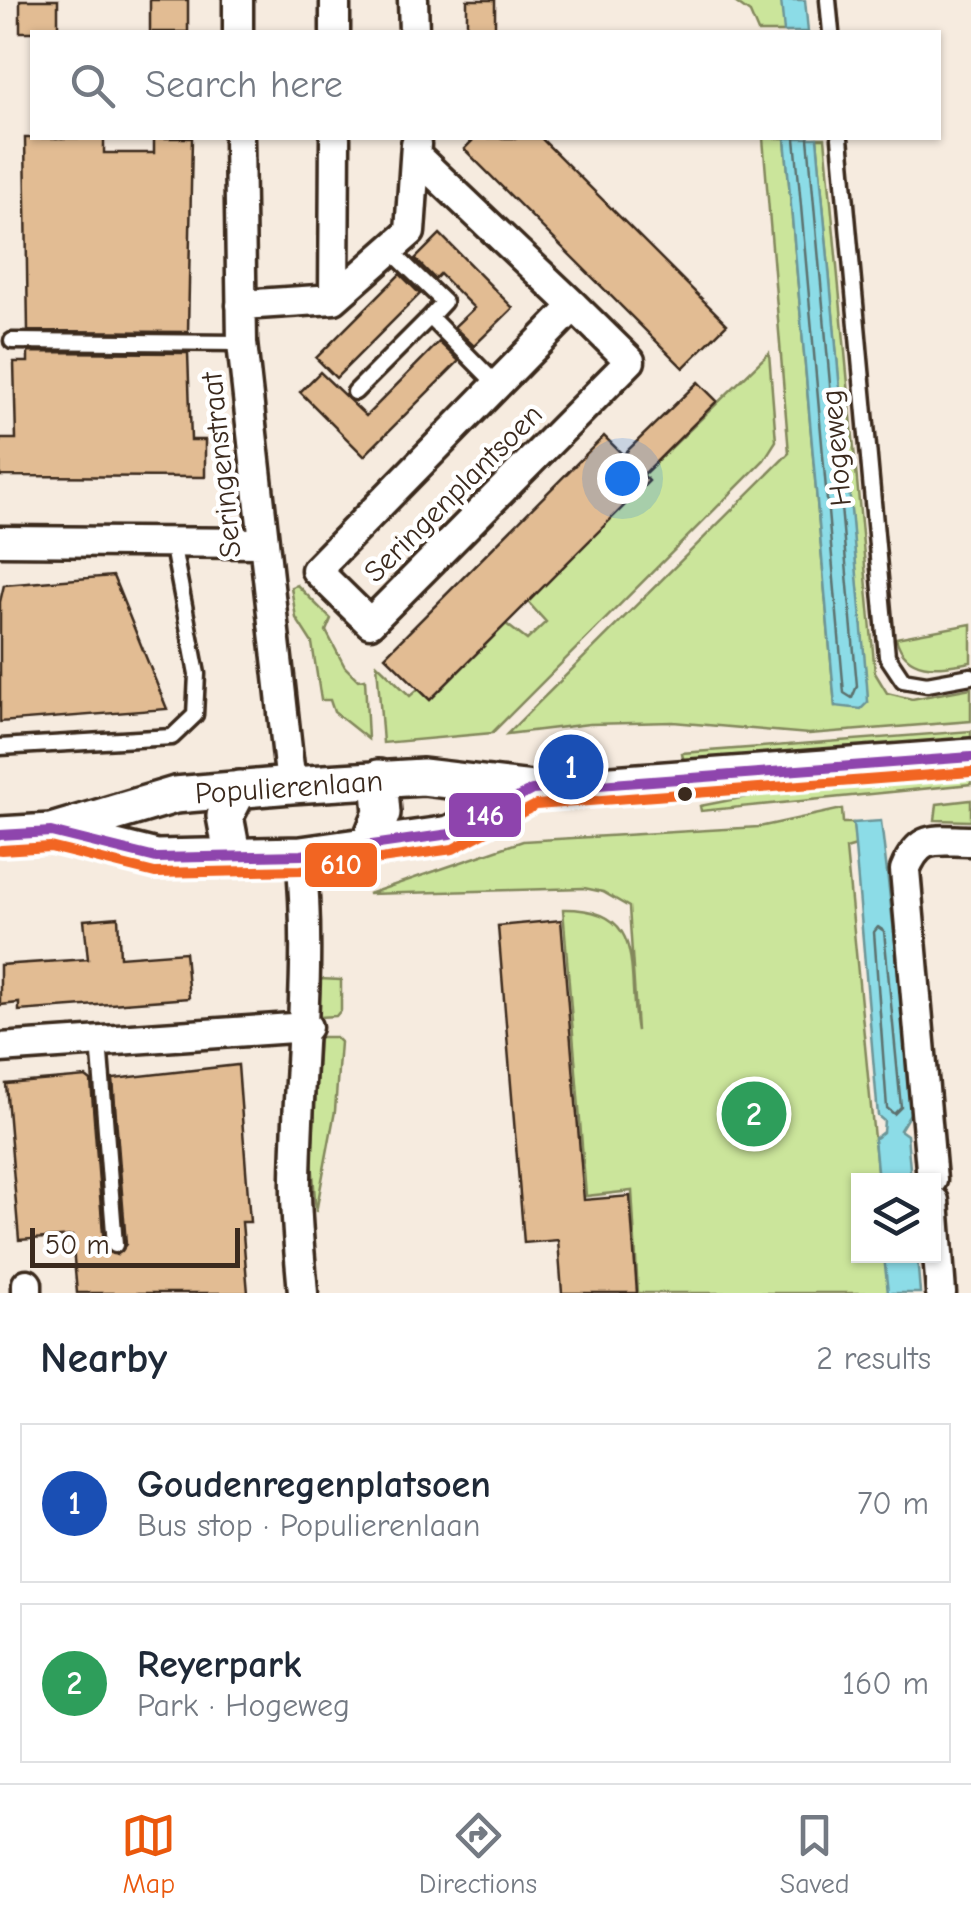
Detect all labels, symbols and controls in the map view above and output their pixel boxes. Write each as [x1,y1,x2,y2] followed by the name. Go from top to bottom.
[30,30,941,140] search box
[65,58,120,113] icon: search
[145,63,343,107] text: Search here
[194,369,249,559] street label: Seringenstraat
[814,388,859,508] street label: Hogeweg
[357,397,550,590] street label: Seringenplantsoen
[597,453,648,504] your location
[538,730,604,804] pin: 1
[194,763,384,812] street label: Populierenlaan
[675,784,695,804] unlabelled marker
[447,791,523,839] line badge: 146
[466,800,504,832] text: 146
[303,841,379,889] line badge: 610
[320,849,362,881] text: 610
[722,1076,786,1152] pin: 2
[851,1173,941,1263] map controls
[851,1173,941,1263] button: layers
[30,1223,240,1268] scale bar
[45,1229,110,1261] text: 50 m
[40,1334,167,1383] text: Nearby
[816,1340,931,1377] text: 2 results
[137,1463,491,1507] text: Goudenregenplatsoen
[68,1485,81,1522] text: 1
[857,1485,929,1522] text: 70 m
[137,1507,480,1544] text: Bus stop · Populierenlaan
[137,1643,301,1687] text: Reyerpark
[67,1665,82,1702] text: 2
[842,1665,929,1702] text: 160 m
[137,1687,350,1724] text: Park · Hogeweg
[121,1808,176,1900] tab: Map
[419,1808,537,1900] tab: Directions
[780,1808,850,1900] tab: Saved

